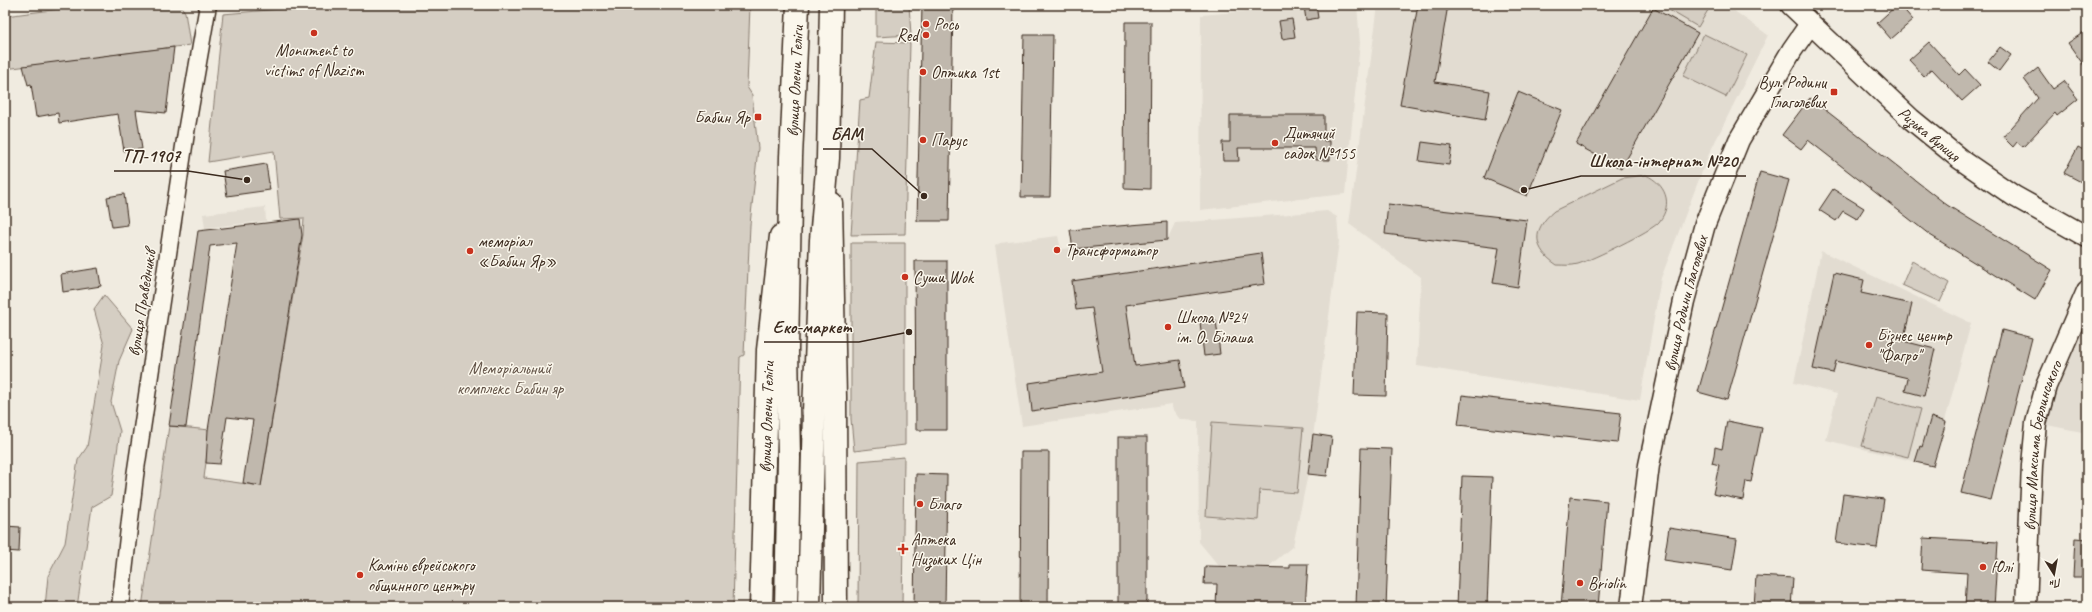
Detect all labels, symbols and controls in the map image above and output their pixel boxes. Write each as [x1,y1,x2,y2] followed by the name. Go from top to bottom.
[934,14,960,35] place label: Рось
[921,19,931,29] marker: Рось
[781,23,808,137] street label: вулиця Олени Теліги
[897,25,920,46] place label: Red
[309,28,319,38] marker: Monument to victims of Nazism
[921,30,931,40] marker: Red
[264,40,364,81] place label: Monument to victims of Nazism
[931,62,1001,83] place label: Оптика 1st
[918,67,928,77] marker: Оптика 1st
[1759,72,1828,113] place label: Вул. Родини Глаголєвих
[1829,87,1839,97] marker: Вул. Родини Глаголєвих
[1894,102,1966,167] street label: Ризька вулиця
[694,107,752,128] place label: Бабин Яр
[753,112,763,122] marker: Бабин Яр
[823,119,872,149] callout: БАМ
[831,123,864,145] text: БАМ
[1283,123,1356,164] place label: Дитячий садок №155
[931,130,968,151] place label: Парус
[918,135,928,145] marker: Парус
[1270,138,1280,148] marker: Дитячий садок №155
[114,141,188,171] callout: ТП-1907
[122,145,182,167] text: ТП-1907
[1581,146,1746,176] callout: Школа-інтернат №20
[1589,150,1739,172] text: Школа-інтернат №20
[478,231,557,272] place label: меморіал «Бабин Яр»
[1659,232,1712,373] street label: вулиця Родини Глаголєвих
[1065,240,1159,261] place label: Трансформатор
[123,244,161,358] street label: вулиця Праведників
[1052,245,1062,255] marker: Трансформатор
[465,246,475,256] marker: меморіал «Бабин Яр»
[913,267,975,288] place label: Суши Wok
[900,272,910,282] marker: Суши Wok
[1176,307,1254,348] place label: Школа №24 ім. О. Білаша
[764,312,859,342] callout: Еко-маркет
[773,316,853,338] text: Еко-маркет
[1163,322,1173,332] marker: Школа №24 ім. О. Білаша
[1877,325,1953,366] place label: Бізнес центр "Фагро"
[1864,340,1874,350] marker: Бізнес центр "Фагро"
[2019,356,2067,531] street label: вулиця Максима Берлинського
[457,358,565,399] park label: Меморіальний комплекс Бабин яр
[754,359,778,473] street label: вулиця Олени Теліги
[928,494,963,515] place label: Благо
[915,499,925,509] marker: Благо
[911,529,982,571] place label: Аптека Низьких Цін
[898,544,908,554] marker: Аптека Низьких Цін
[2034,554,2074,594] north arrow
[368,555,476,596] place label: Камінь єврейського общинного центру
[1991,557,2014,578] place label: Юлі
[1978,562,1988,572] marker: Юлі
[355,570,365,580] marker: Камінь єврейського общинного центру
[1588,573,1627,594] place label: Briolin
[2048,576,2063,592] text: Пн
[1575,578,1585,588] marker: Briolin

